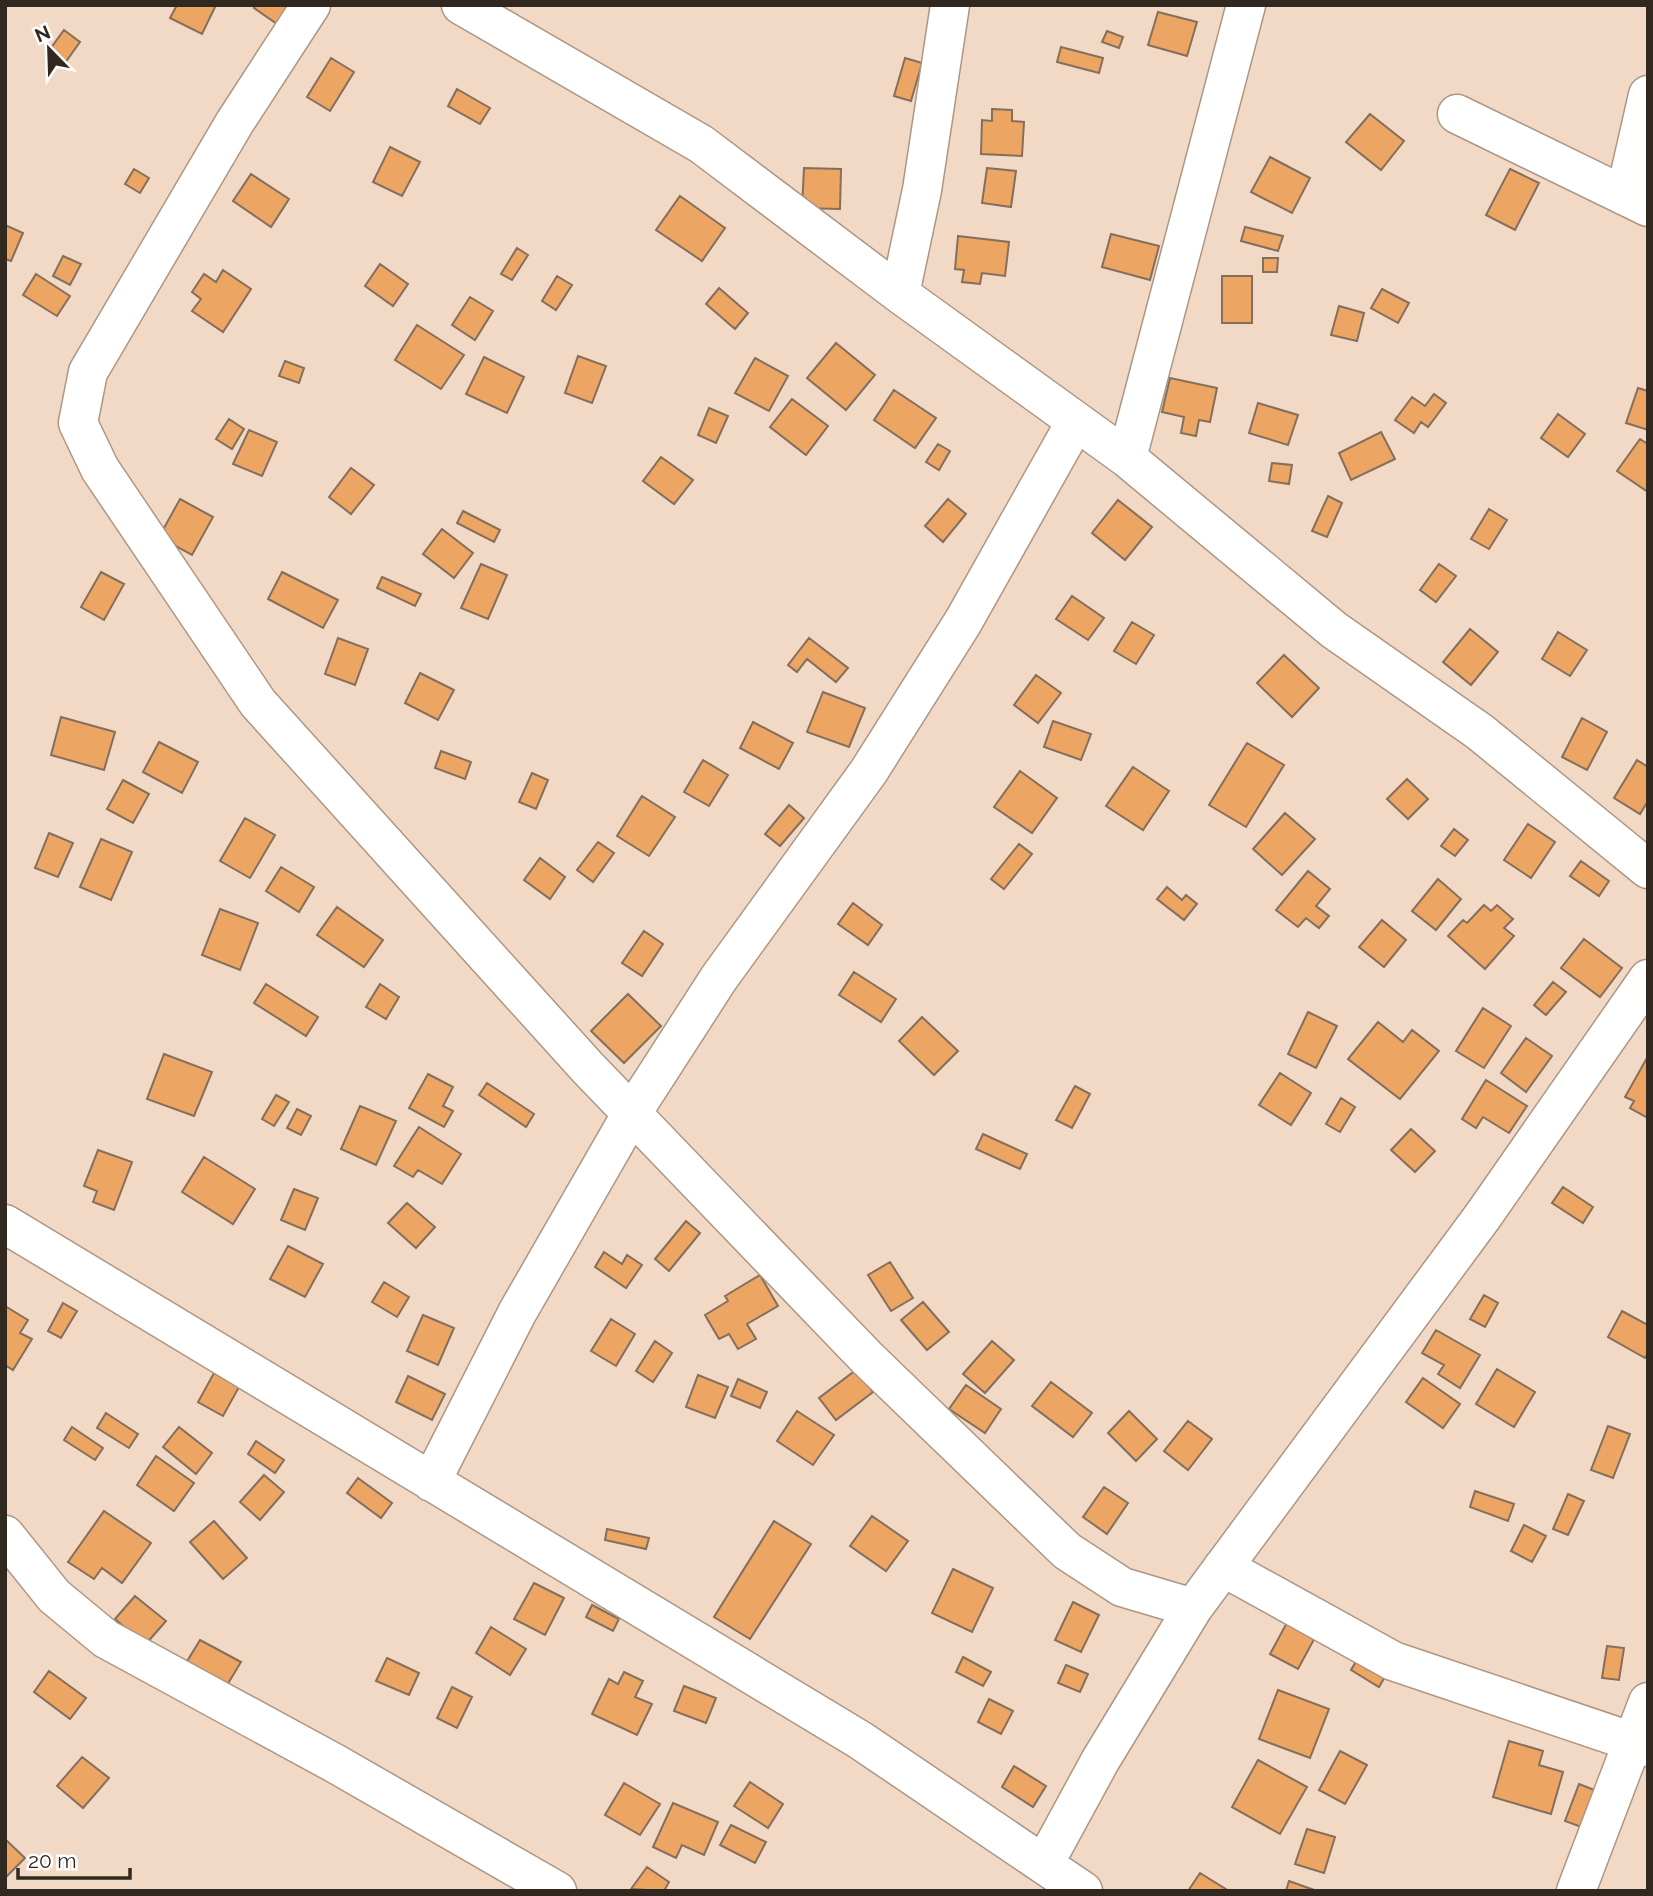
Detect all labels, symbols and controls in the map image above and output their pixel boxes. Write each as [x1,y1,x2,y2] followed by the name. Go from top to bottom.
[14,14,84,84] north arrow
[31,20,53,46] text: N
[18,1836,130,1880] scale bar
[28,1848,76,1873] text: 20 m

